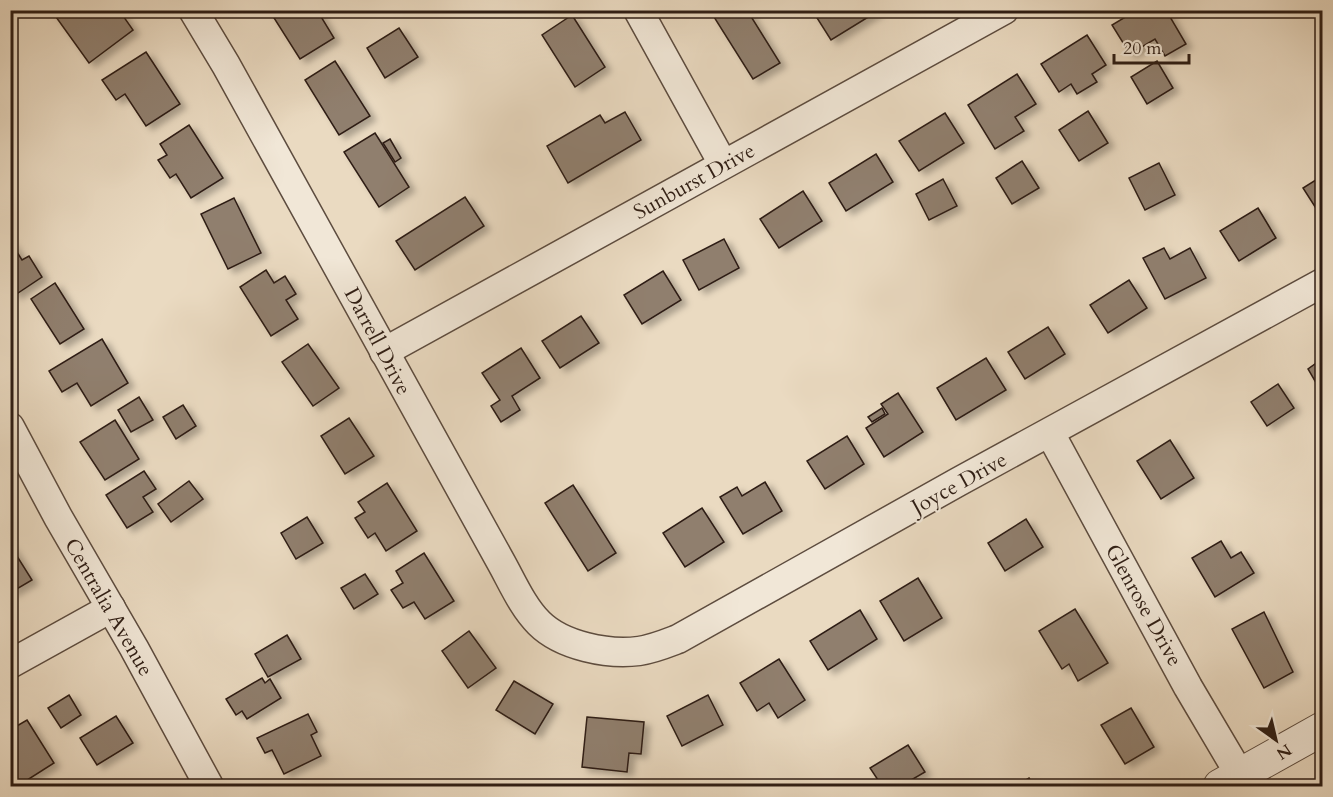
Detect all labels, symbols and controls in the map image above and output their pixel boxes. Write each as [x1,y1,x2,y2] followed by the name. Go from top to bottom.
[1114,27,1189,65] scale bar
[1123,36,1162,61] text: 20 m
[628,136,760,227] street label: Sunburst Drive
[337,282,418,400] street label: Darrell Drive
[904,445,1012,523] street label: Joyce Drive
[57,533,160,682] street label: Centralia Avenue
[1098,539,1189,672] street label: Glenrose Drive
[1246,710,1306,770] north arrow
[1272,739,1296,765] text: N

